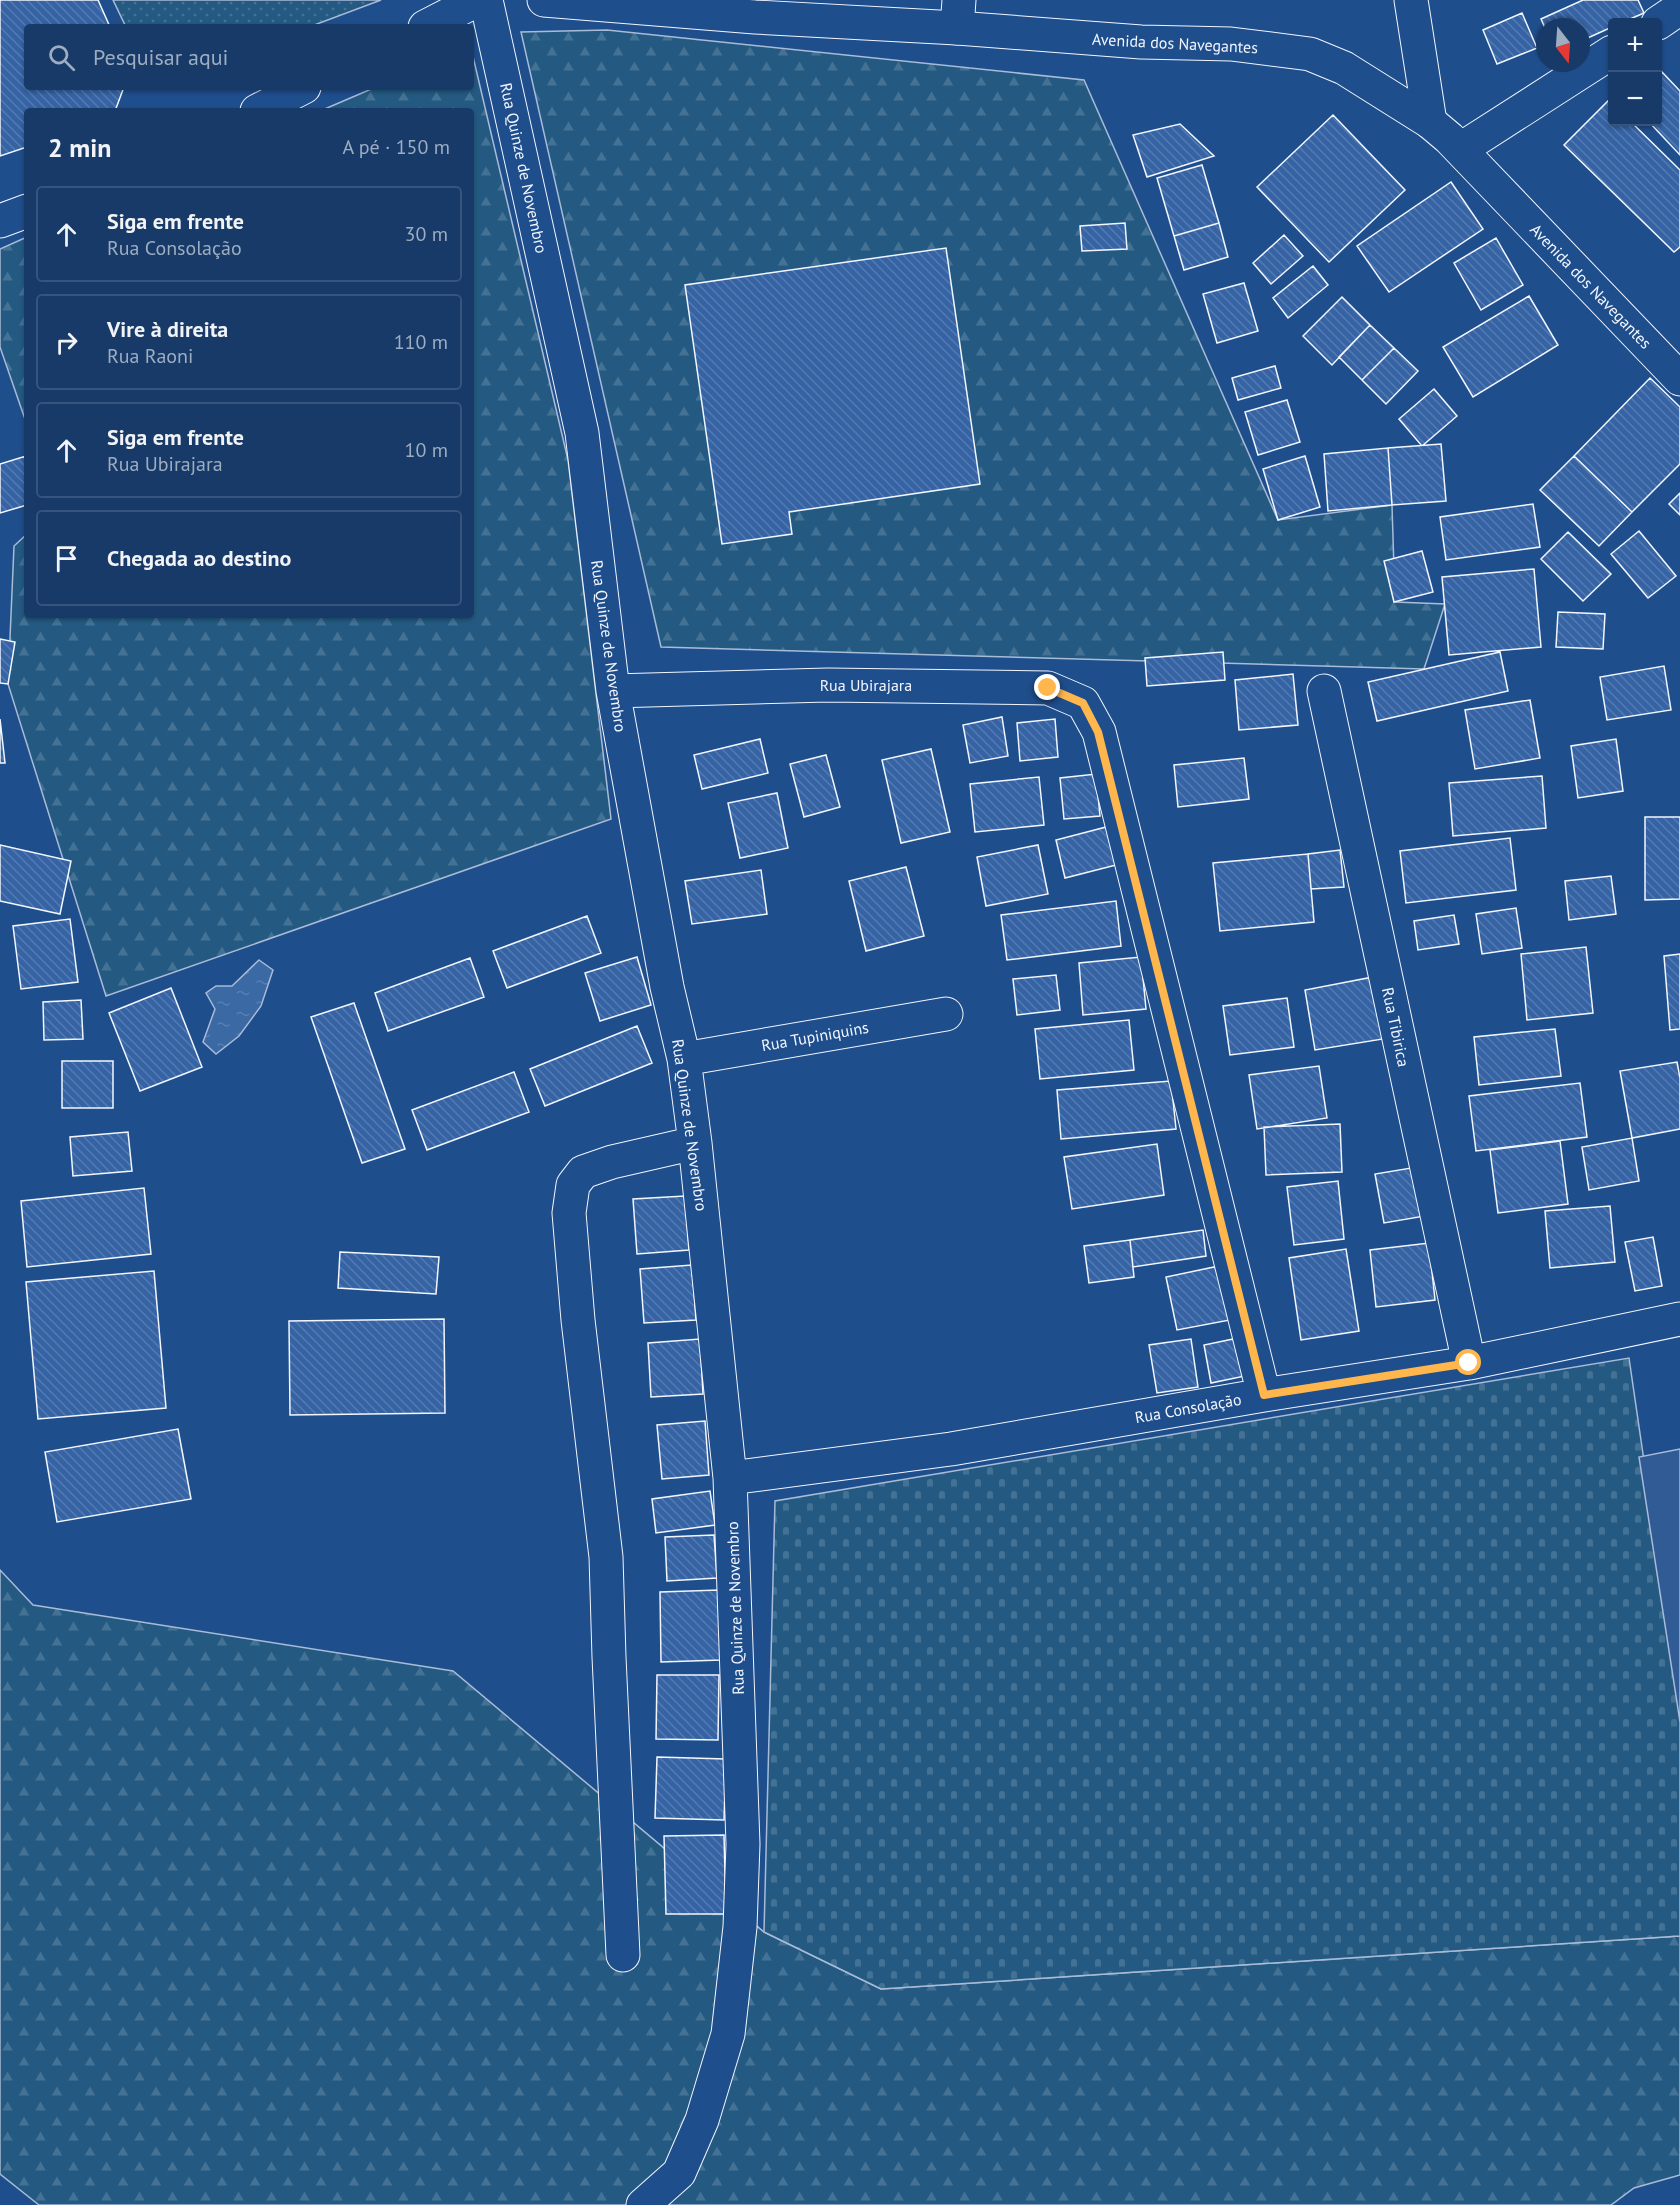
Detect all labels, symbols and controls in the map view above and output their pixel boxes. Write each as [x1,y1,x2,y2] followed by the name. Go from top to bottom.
[1536,18,1590,72] north arrow
[1608,18,1662,126] map controls
[1608,18,1662,72] button: +
[24,24,474,90] search box
[1092,29,1259,57] street label: Avenida dos Navegantes
[45,41,78,74] icon: search
[93,43,229,71] text: Pesquisar aqui
[1608,72,1662,126] button: −
[496,81,552,255] street label: Rua Quinze de Novembro
[48,131,111,164] text: 2 min
[343,134,450,160] text: A pé · 150 m
[107,207,244,235] text: Siga em frente
[50,218,83,251] icon: ahead
[1526,219,1656,353] street label: Avenida dos Navegantes
[405,221,448,247] text: 30 m
[107,235,242,261] text: Rua Consolação
[107,315,228,343] text: Vire à direita
[50,326,83,359] icon: right
[394,329,448,355] text: 110 m
[107,343,193,369] text: Rua Raoni
[107,423,244,451] text: Siga em frente
[50,434,83,467] icon: ahead
[405,437,448,463] text: 10 m
[107,451,223,477] text: Rua Ubirajara
[50,542,83,575] icon: arrive
[107,544,291,572] text: Chegada ao destino
[587,559,631,733] street label: Rua Quinze de Novembro
[1034,674,1060,700] route end
[820,675,912,695] street label: Rua Ubirajara
[1378,985,1414,1069] street label: Rua Tibirica
[760,1017,870,1055] street label: Rua Tupiniquins
[668,1038,712,1212] street label: Rua Quinze de Novembro
[1455,1349,1481,1375] route start
[1133,1389,1243,1427] street label: Rua Consolação
[722,1521,748,1695] street label: Rua Quinze de Novembro

